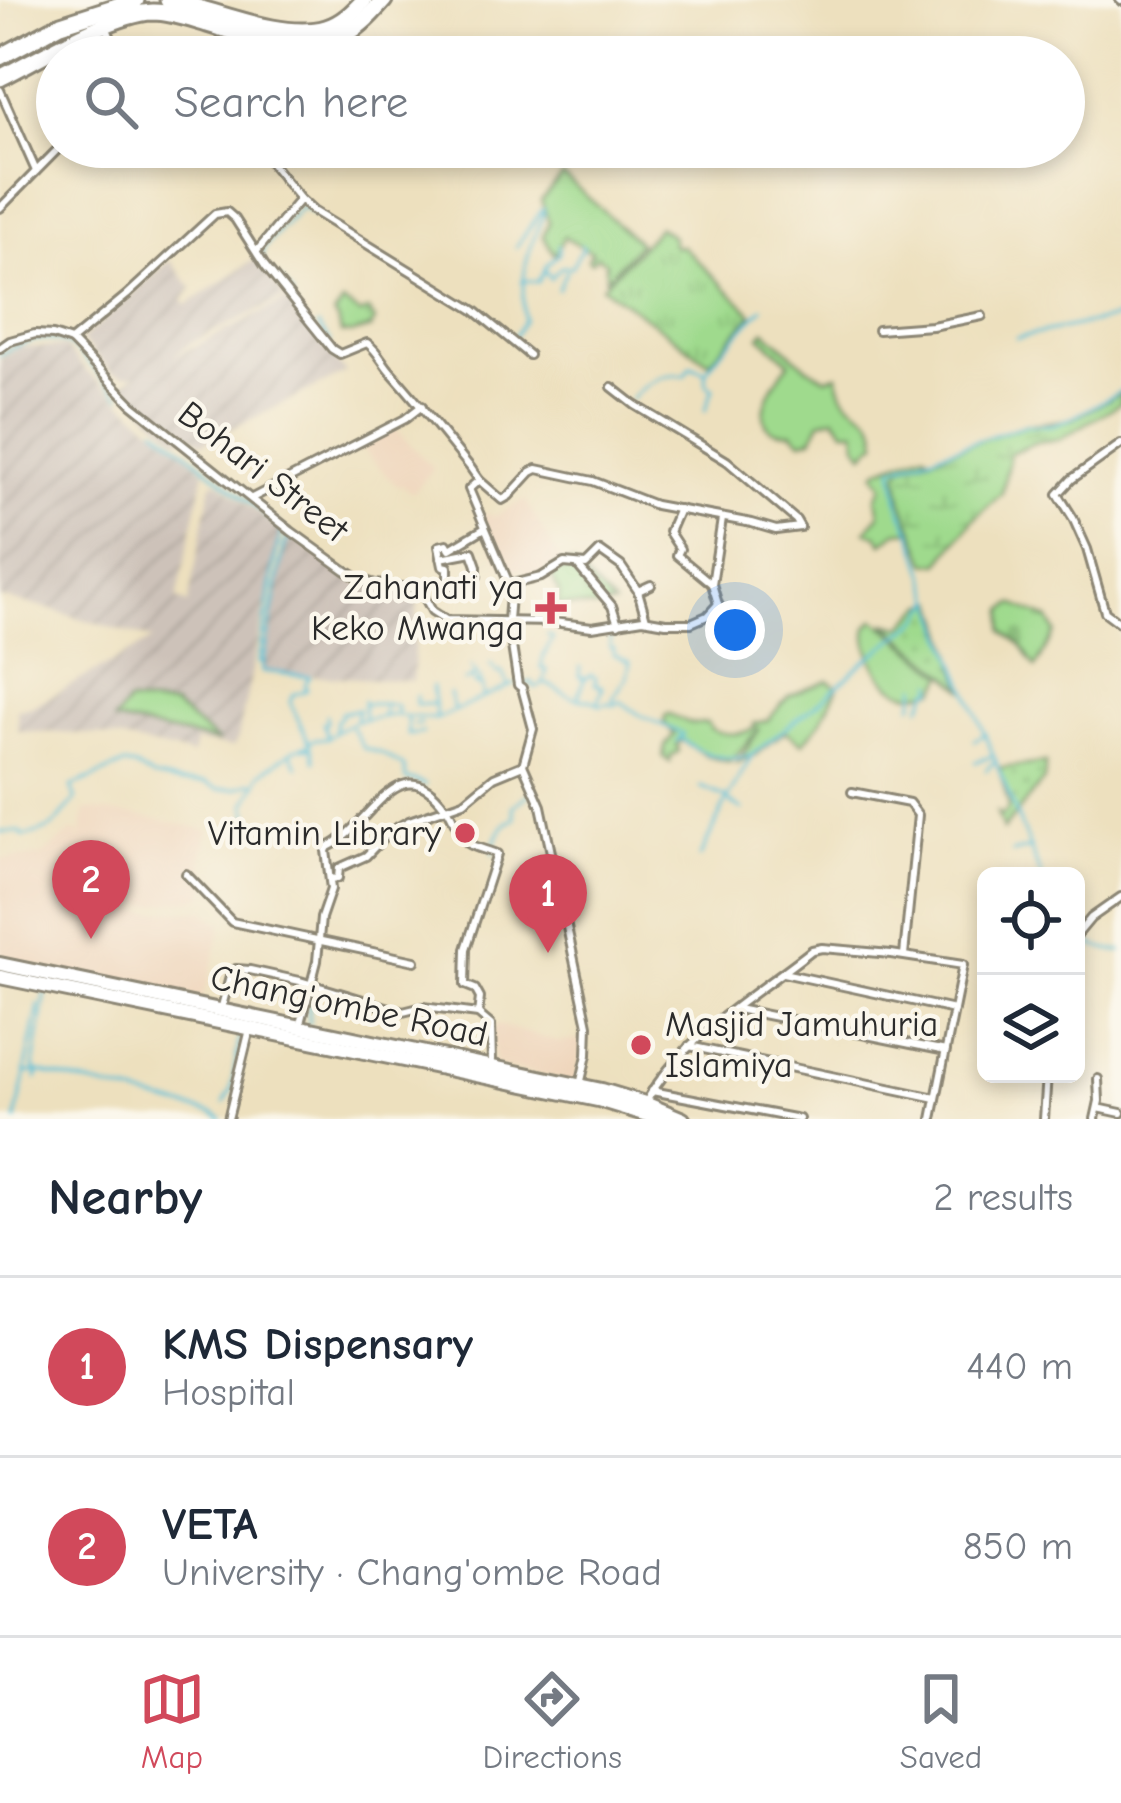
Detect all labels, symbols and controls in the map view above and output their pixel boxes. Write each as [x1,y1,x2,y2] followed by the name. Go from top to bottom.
[36,36,1085,168] search box
[78,69,144,135] icon: search
[174,76,408,128] text: Search here
[170,393,357,552] street label: Bohari Street
[311,567,524,649] place label: Zahanati ya Keko Mwanga
[535,592,567,624] marker: Zahanati ya Keko Mwanga
[705,600,765,660] your location
[208,813,442,854] place label: Vitamin Library
[452,820,478,846] marker: Vitamin Library
[52,840,130,939] pin: 2
[509,854,587,953] pin: 1
[977,867,1085,1083] map controls
[977,867,1085,975] button: locate
[207,957,491,1055] street label: Chang'ombe Road
[977,975,1085,1083] button: layers
[665,1004,938,1086] place label: Masjid Jamuhuria Islamiya
[628,1032,654,1058] marker: Masjid Jamuhuria Islamiya
[48,1168,202,1227] text: Nearby
[933,1175,1073,1220] text: 2 results
[162,1318,473,1370] text: KMS Dispensary
[79,1344,95,1389] text: 1
[966,1344,1073,1389] text: 440 m
[162,1370,295,1415] text: Hospital
[162,1498,258,1550] text: VETA
[77,1524,97,1569] text: 2
[963,1524,1073,1569] text: 850 m
[162,1550,662,1595] text: University · Chang'ombe Road
[139,1666,205,1776] tab: Map
[483,1666,622,1776] tab: Directions
[900,1666,982,1776] tab: Saved

